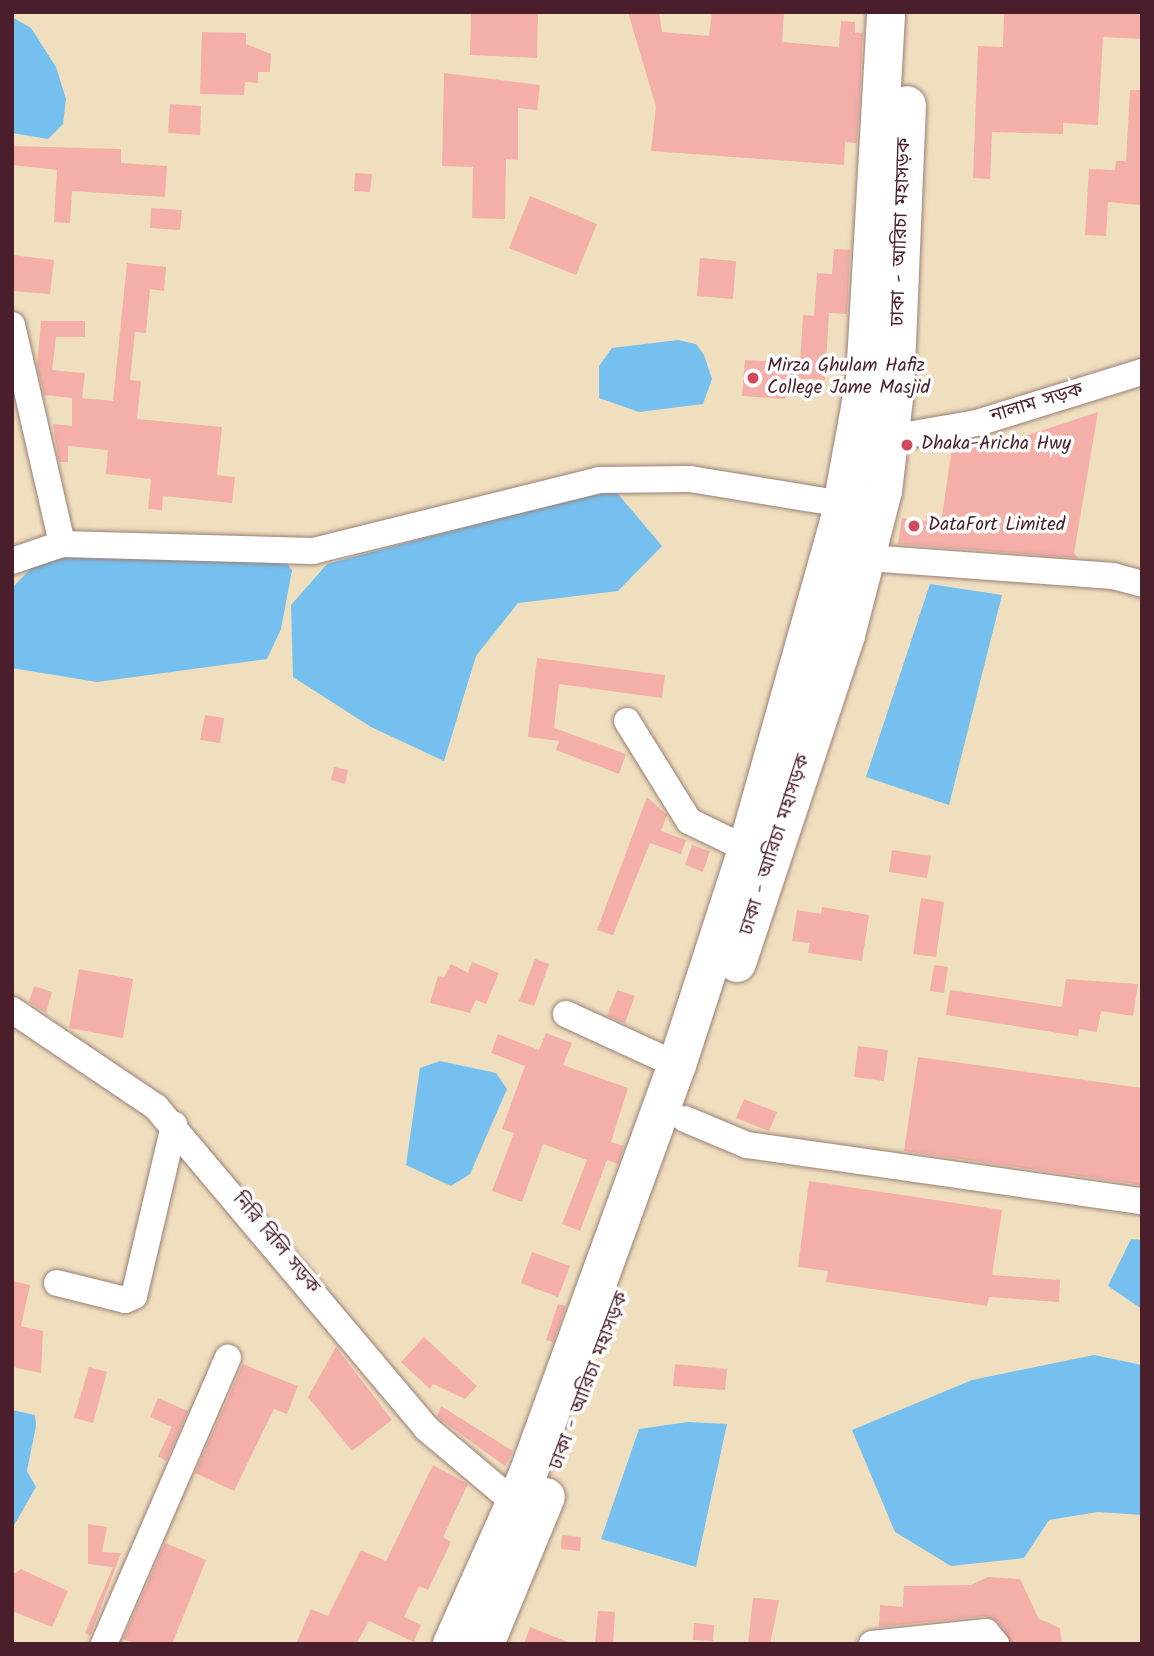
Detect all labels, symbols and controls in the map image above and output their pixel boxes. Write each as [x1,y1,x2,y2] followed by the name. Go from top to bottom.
[887,137,917,327] street label: ঢাকা - আরিচা মহাসড়ক
[767,356,930,400] place label: Mirza Ghulam Hafiz College Jame Masjid
[745,370,761,386] marker: Mirza Ghulam Hafiz College Jame Masjid
[988,379,1086,429] street label: নালাম সড়ক
[921,434,1071,456] place label: Dhaka-Aricha Hwy
[899,437,915,453] marker: Dhaka-Aricha Hwy
[928,515,1065,537] place label: DataFort Limited
[906,518,922,534] marker: DataFort Limited
[736,752,816,938] street label: ঢাকা - আরিচা মহাসড়ক
[226,1189,324,1299] street label: নিরি বিলি সড়ক
[546,1289,634,1473] street label: ঢাকা - আরিচা মহাসড়ক

